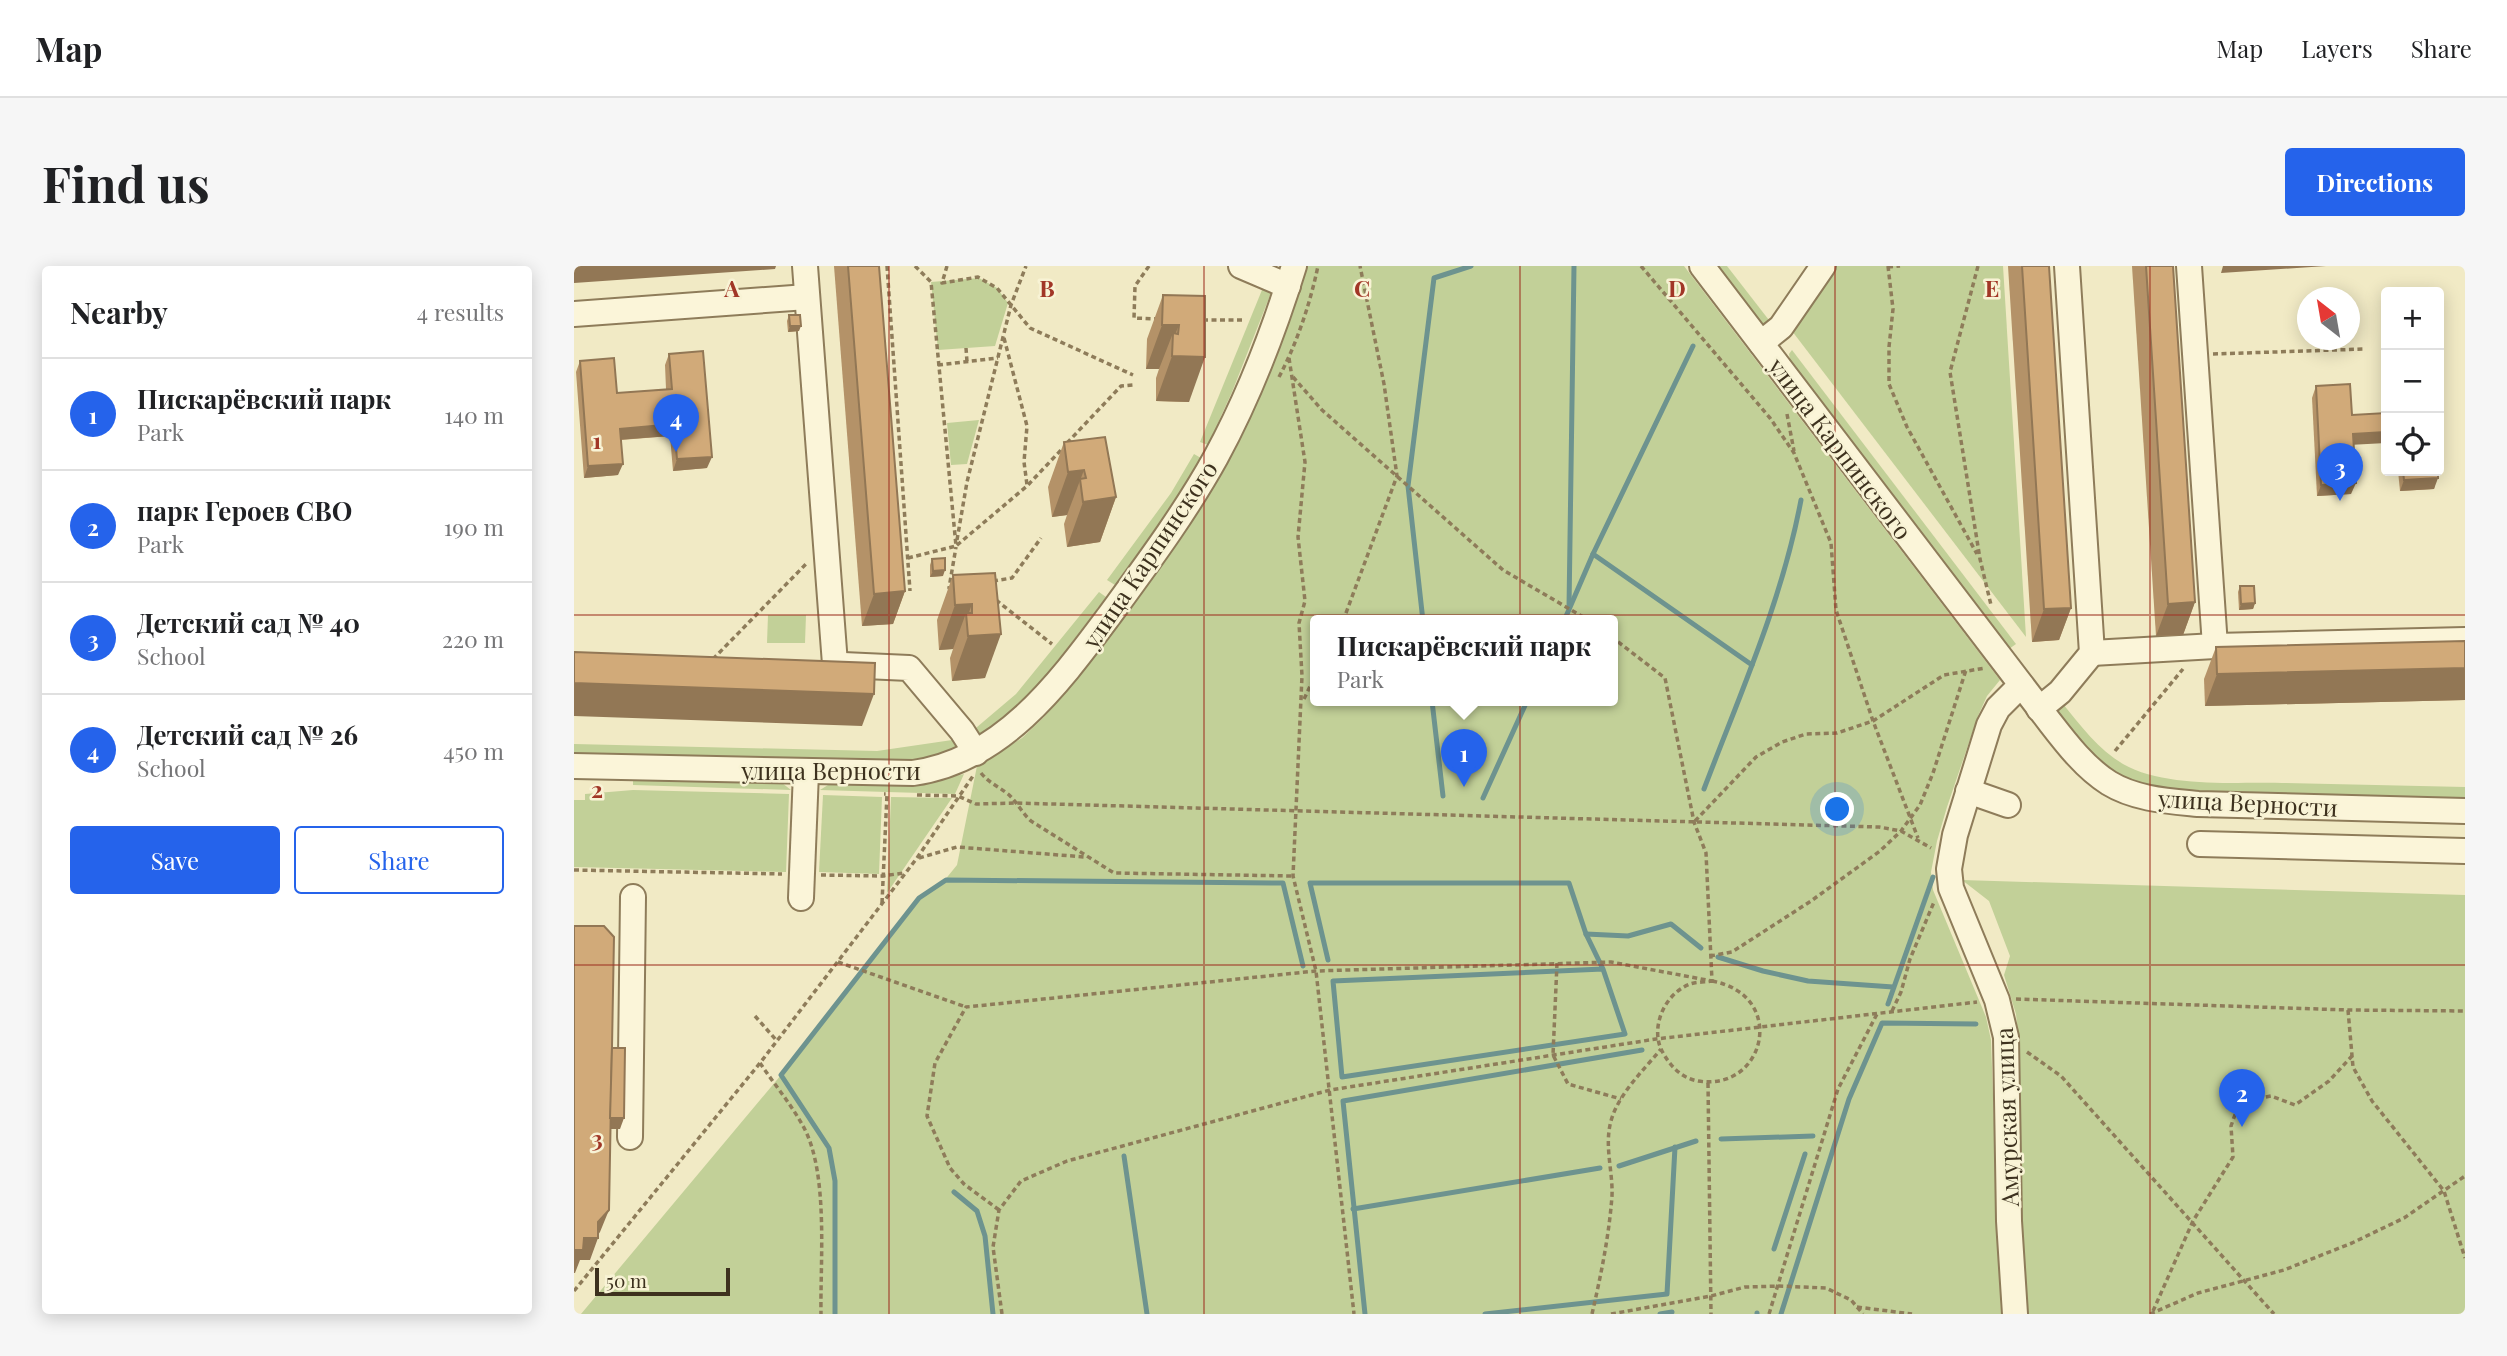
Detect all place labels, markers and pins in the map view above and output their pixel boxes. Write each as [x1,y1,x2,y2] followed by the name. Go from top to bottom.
[653,394,699,452] pin: 4
[2317,443,2363,501] pin: 3
[1441,729,1487,787] pin: 1
[2219,1069,2265,1127] pin: 2

